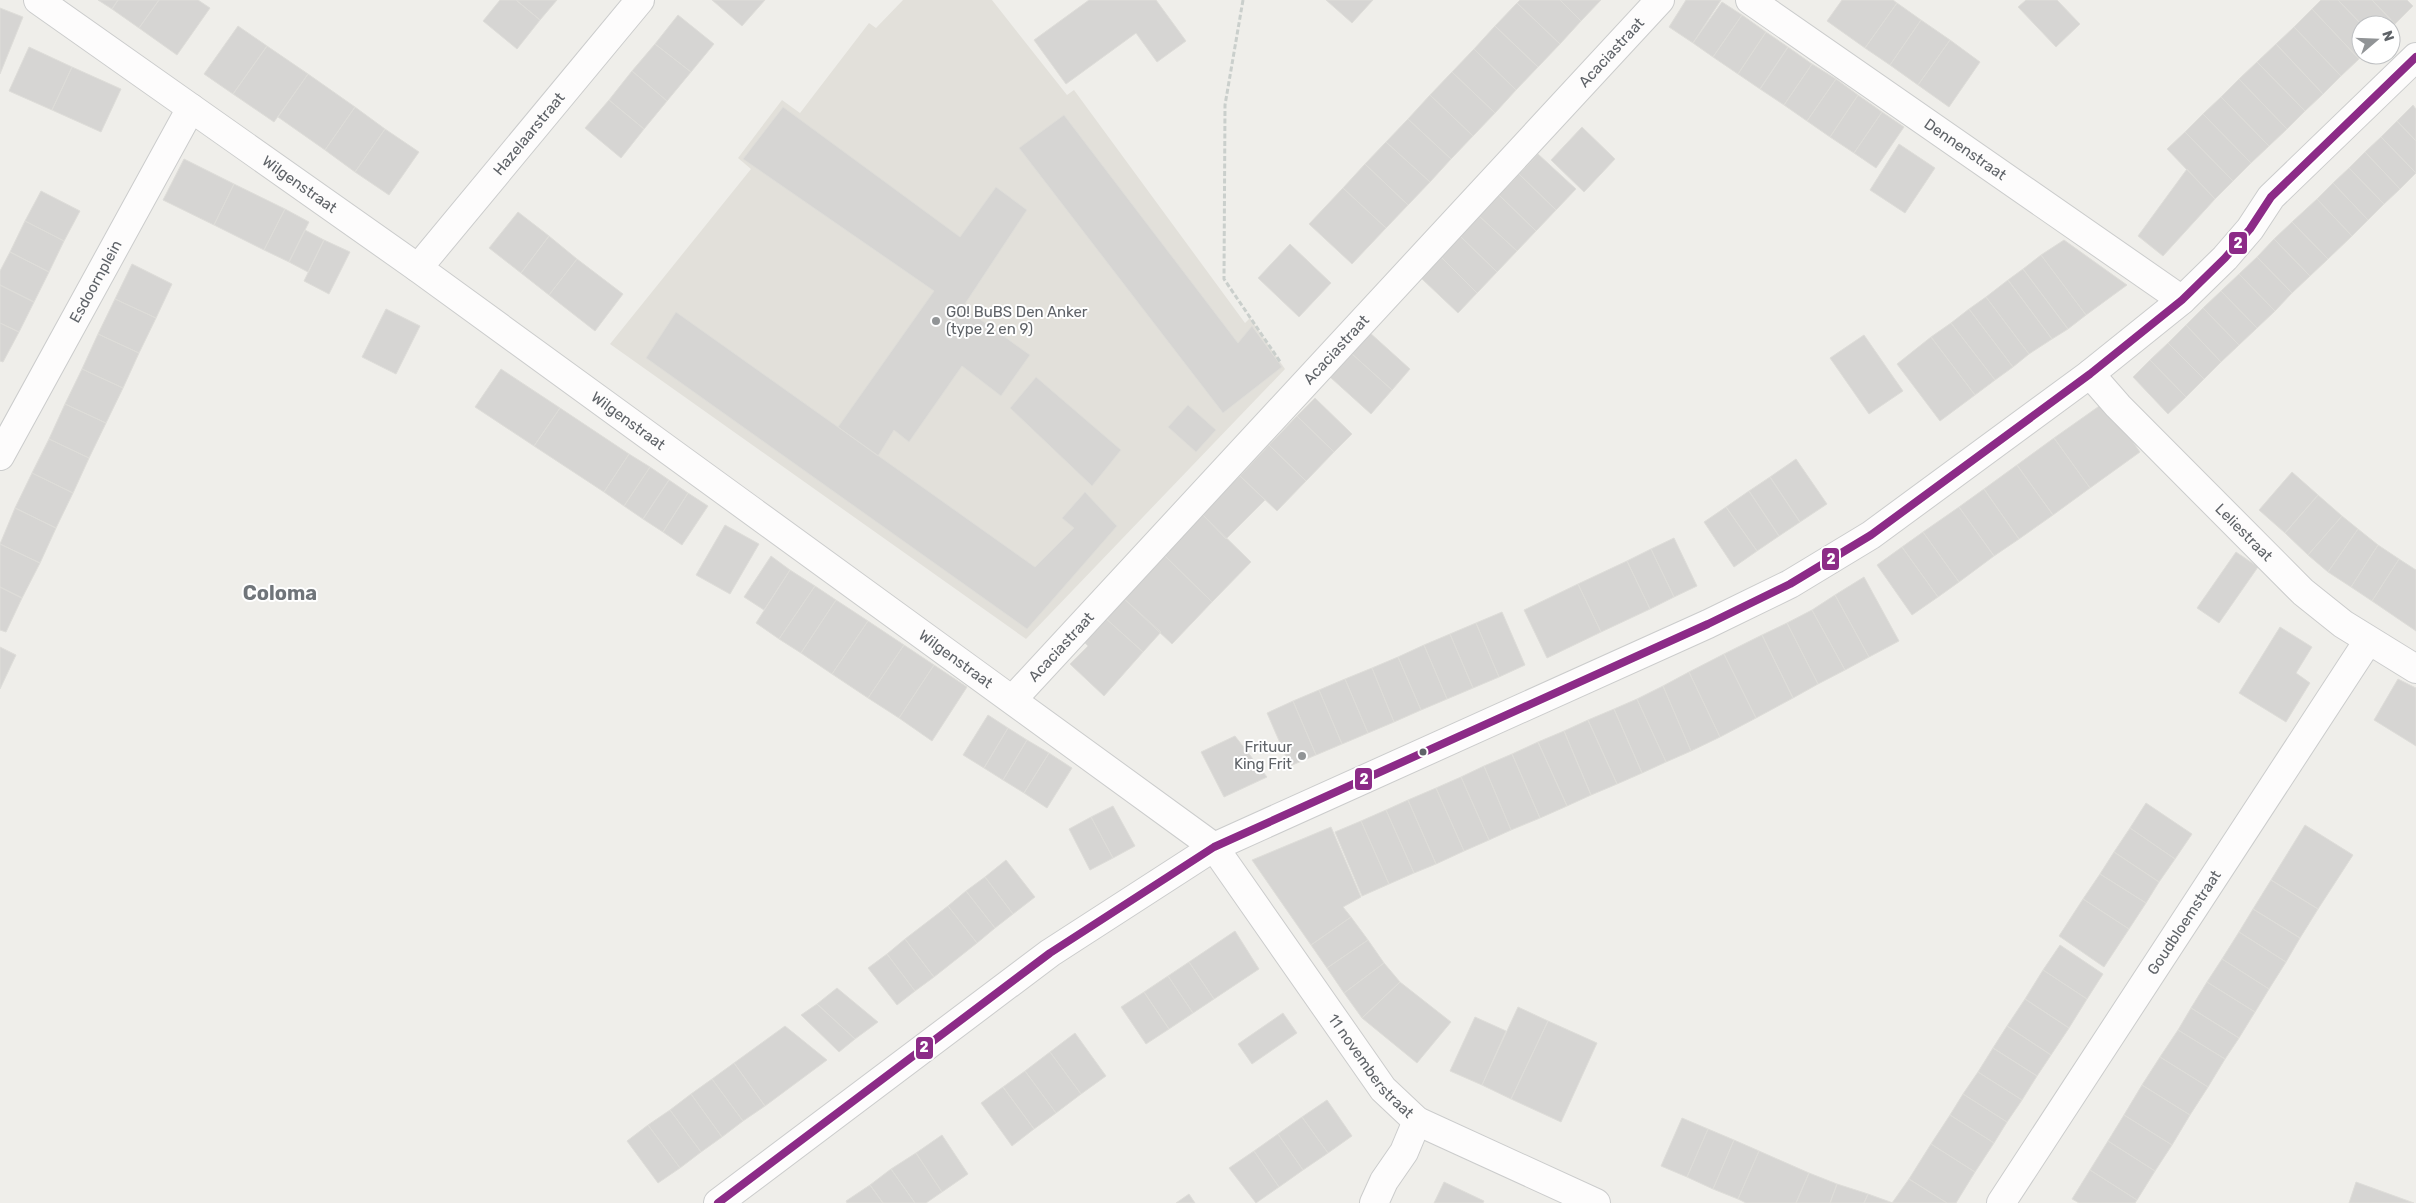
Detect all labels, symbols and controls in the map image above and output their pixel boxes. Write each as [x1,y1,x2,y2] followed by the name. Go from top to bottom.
[1575,14,1648,91] street label: Acaciastraat
[2351,15,2401,65] north arrow
[2378,28,2397,43] text: N
[489,89,569,179] street label: Hazelaarstraat
[1921,115,2010,184] street label: Dennenstraat
[259,152,340,217] street label: Wilgenstraat
[2228,231,2248,255] line badge: 2
[2233,235,2243,252] text: 2
[66,237,126,326] street label: Esdoornplein
[946,303,1088,338] place label: GO! BuBS Den Anker (type 2 en 9)
[1300,311,1373,388] street label: Acaciastraat
[930,315,942,327] marker: GO! BuBS Den Anker (type 2 en 9)
[588,388,669,454] street label: Wilgenstraat
[2211,500,2276,565] street label: Leliestraat
[1821,547,1840,571] line badge: 2
[1826,551,1836,568] text: 2
[243,581,317,605] district label: Coloma
[1025,608,1098,685] street label: Acaciastraat
[915,626,996,692] street label: Wilgenstraat
[1234,738,1292,773] place label: Frituur King Frit
[1418,747,1428,757] unlabelled marker
[1296,750,1308,762] marker: Frituur King Frit
[1354,767,1373,791] line badge: 2
[1359,771,1369,788] text: 2
[2143,867,2225,978] street label: Goudbloemstraat
[1324,1010,1417,1122] street label: 11 novemberstraat
[915,1036,934,1060] line badge: 2
[919,1039,929,1056] text: 2

